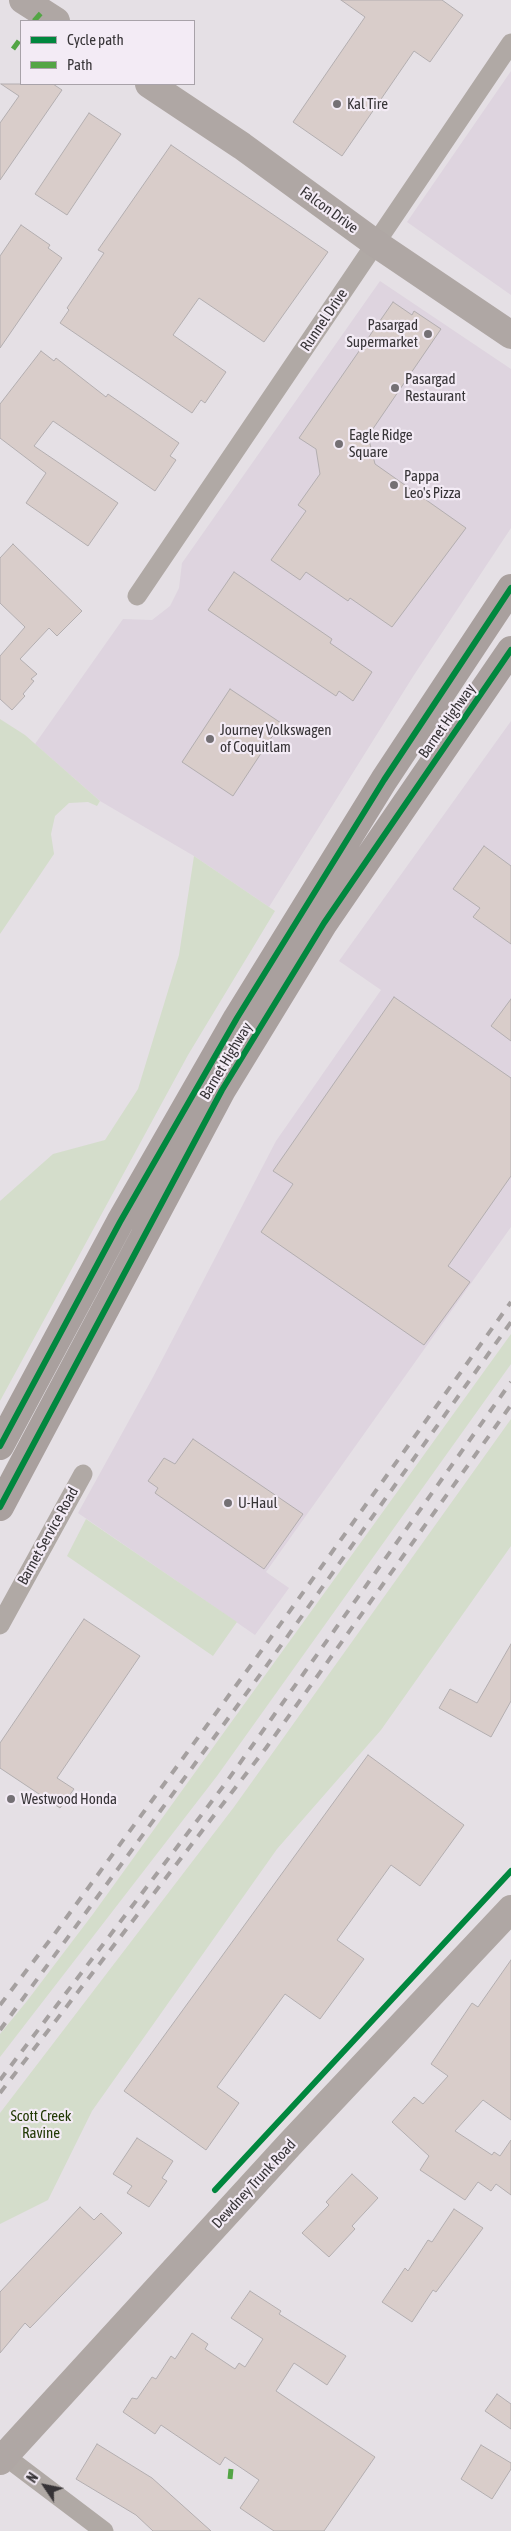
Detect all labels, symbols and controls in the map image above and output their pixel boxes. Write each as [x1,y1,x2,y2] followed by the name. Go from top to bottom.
[20,20,195,85] legend
[67,31,124,48] text: Cycle path
[67,56,93,73] text: Path
[347,95,388,113] place label: Kal Tire
[331,98,343,110] marker: Kal Tire
[296,183,362,237] street label: Falcon Drive
[297,285,351,355] street label: Runnel Drive
[346,316,418,351] place label: Pasargad Supermarket
[422,328,434,340] marker: Pasargad Supermarket
[405,370,466,405] place label: Pasargad Restaurant
[389,382,401,394] marker: Pasargad Restaurant
[349,426,413,461] place label: Eagle Ridge Square
[333,438,345,450] marker: Eagle Ridge Square
[404,467,461,502] place label: Pappa Leo's Pizza
[388,479,400,491] marker: Pappa Leo's Pizza
[415,680,479,762] street label: Barnet Highway
[220,721,332,756] place label: Journey Volkswagen of Coquitlam
[204,733,216,745] marker: Journey Volkswagen of Coquitlam
[196,1019,256,1103] street label: Barnet Highway
[14,1484,82,1588] street label: Barnet Service Road
[238,1494,278,1512] place label: U-Haul
[222,1497,234,1509] marker: U-Haul
[21,1790,117,1808] place label: Westwood Honda
[5,1793,17,1805] marker: Westwood Honda
[11,2107,71,2142] park label: Scott Creek Ravine
[208,2136,300,2232] street label: Dewdney Trunk Road
[20,2461,70,2511] north arrow
[24,2470,42,2486] text: N

